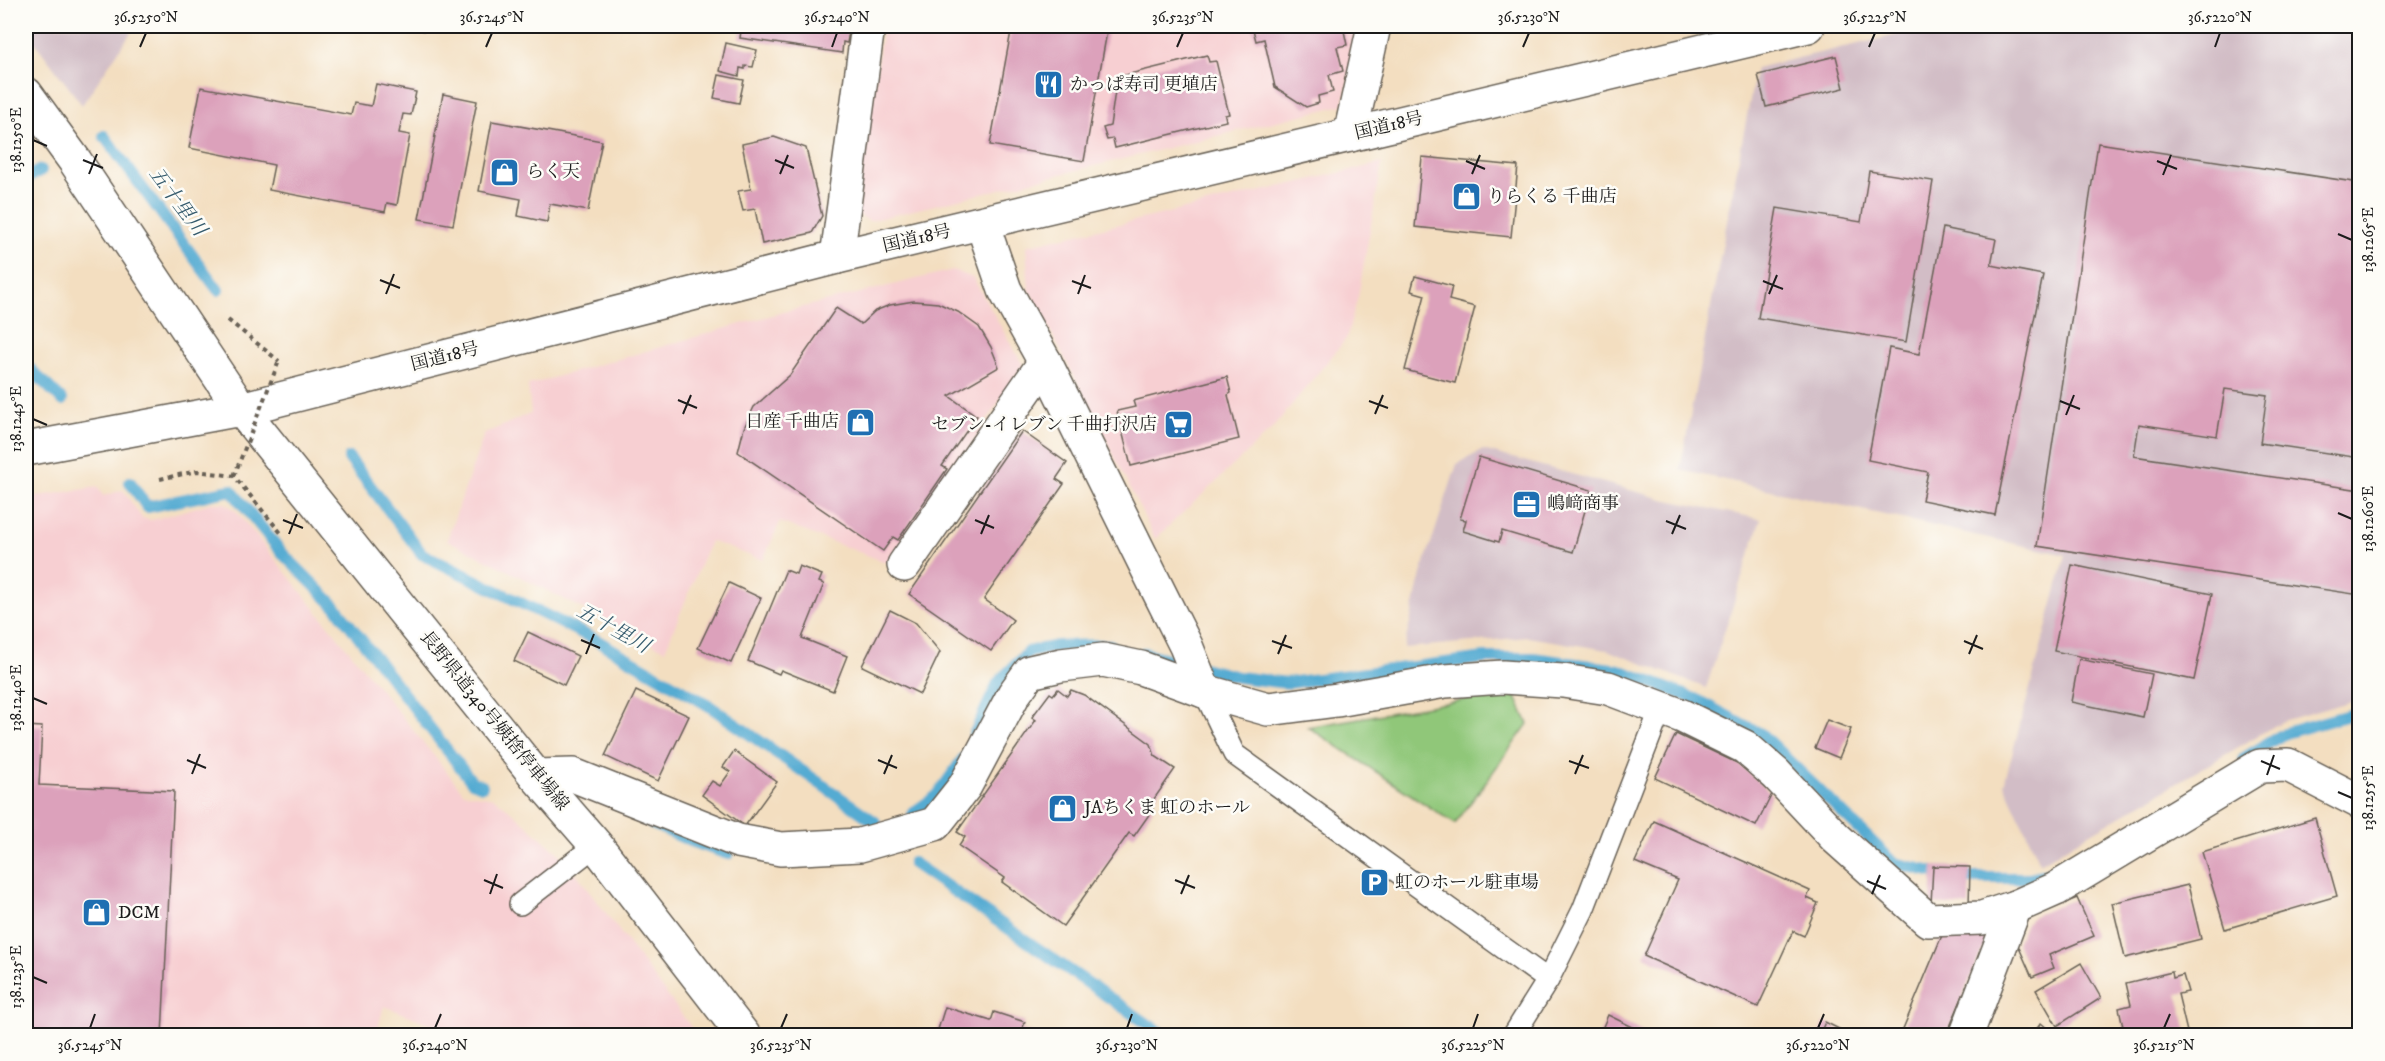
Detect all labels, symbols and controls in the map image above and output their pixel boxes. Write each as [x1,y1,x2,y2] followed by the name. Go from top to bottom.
[114,8,178,27] text: 36.5250°N
[460,8,524,27] text: 36.5245°N
[804,8,870,27] text: 36.5240°N
[1152,8,1214,27] text: 36.5235°N
[1498,8,1560,27] text: 36.5230°N
[1843,8,1907,27] text: 36.5225°N
[2188,8,2252,27] text: 36.5220°N
[1033,69,1065,101] restaurant icon: かっぱ寿司 更埴店
[1070,74,1218,96] place label: かっぱ寿司 更埴店
[7,107,26,173] text: 138.1250°E
[1353,107,1425,145] street label: 国道18号
[489,156,521,188] shop icon: らく天
[526,161,580,183] place label: らく天
[143,163,212,243] water label: 五十里川
[1450,181,1482,213] shop icon: りらくる 千曲店
[1487,186,1617,208] place label: りらくる 千曲店
[2359,207,2378,273] text: 138.1265°E
[881,220,953,258] street label: 国道18号
[409,338,481,376] street label: 国道18号
[7,385,26,452] text: 138.1245°E
[844,406,876,438] shop icon: 日産 千曲店
[1162,409,1194,441] supermarket icon: セブン-イレブン 千曲打沢店
[745,411,839,433] place label: 日産 千曲店
[931,414,1157,436] place label: セブン-イレブン 千曲打沢店
[2359,485,2378,552] text: 138.1260°E
[1510,488,1542,520] office icon: 嶋﨑商事
[1547,493,1619,515] place label: 嶋﨑商事
[572,599,656,660] water label: 五十里川
[415,627,573,815] street label: 長野県道340号姨捨停車場線
[7,664,26,732] text: 138.1240°E
[2359,765,2378,831] text: 138.1255°E
[1047,792,1079,824] shop icon: JAちくま 虹のホール
[1082,797,1250,819] place label: JAちくま 虹のホール
[1358,867,1390,899] parking icon: 虹のホール駐車場
[1395,872,1539,894] place label: 虹のホール駐車場
[81,897,113,929] shop icon: DCM
[118,902,160,924] place label: DCM
[7,945,26,1009] text: 138.1235°E
[58,1036,122,1055] text: 36.5245°N
[402,1036,468,1055] text: 36.5240°N
[750,1036,812,1055] text: 36.5235°N
[1096,1036,1158,1055] text: 36.5230°N
[1441,1036,1505,1055] text: 36.5225°N
[1786,1036,1850,1055] text: 36.5220°N
[2133,1036,2195,1055] text: 36.5215°N

